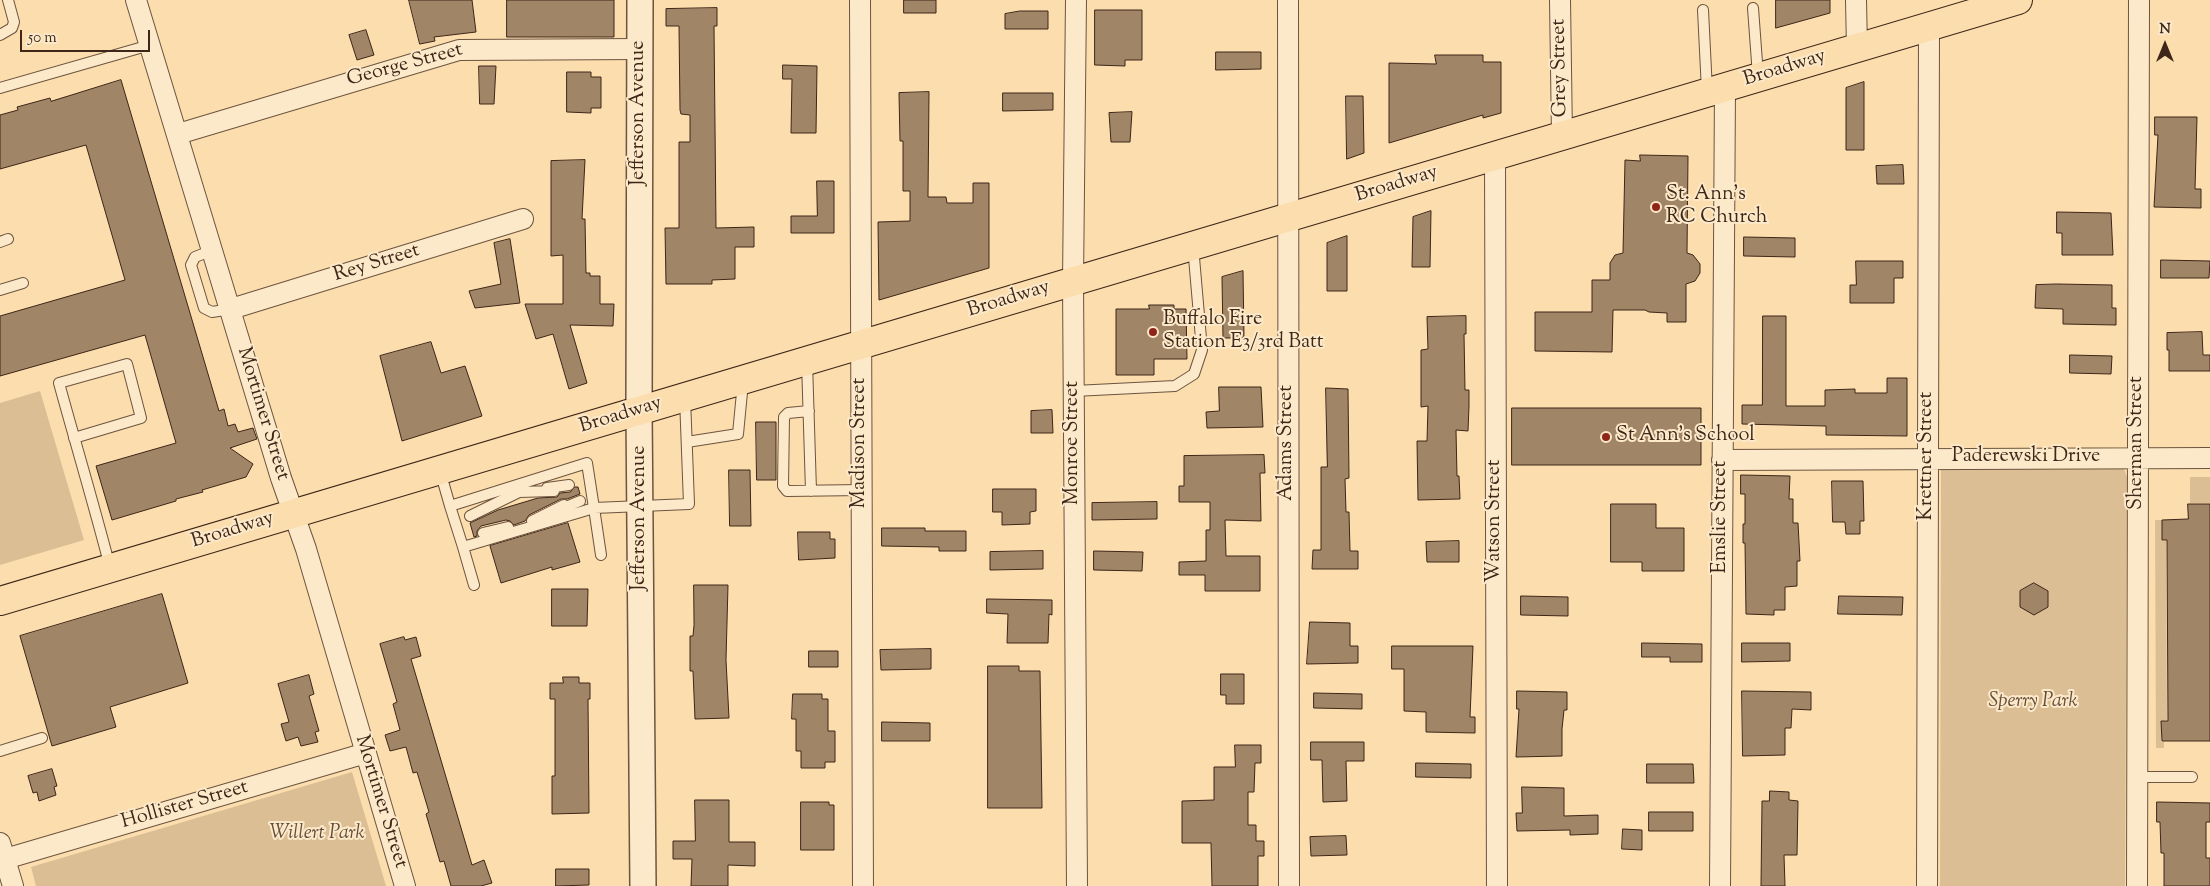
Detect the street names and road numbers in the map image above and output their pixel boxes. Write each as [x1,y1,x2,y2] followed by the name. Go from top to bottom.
[1548,18,1574,118] street label: Grey Street
[344,39,466,93] street label: George Street
[628,40,652,186] street label: Jefferson Avenue
[1741,45,1829,93] street label: Broadway
[1353,161,1441,209] street label: Broadway
[331,240,423,288] street label: Rey Street
[965,276,1053,324] street label: Broadway
[230,344,294,484] street label: Mortimer Street
[2126,376,2150,510] street label: Sherman Street
[849,378,873,508] street label: Madison Street
[1062,381,1086,505] street label: Monroe Street
[1276,385,1300,501] street label: Adams Street
[577,392,665,440] street label: Broadway
[1916,392,1940,520] street label: Krettner Street
[629,445,653,591] street label: Jefferson Avenue
[1952,446,2100,470] street label: Paderewski Drive
[1484,459,1508,583] street label: Watson Street
[1710,461,1734,573] street label: Emslie Street
[189,507,277,555] street label: Broadway
[348,732,412,872] street label: Mortimer Street
[119,776,251,836] street label: Hollister Street

